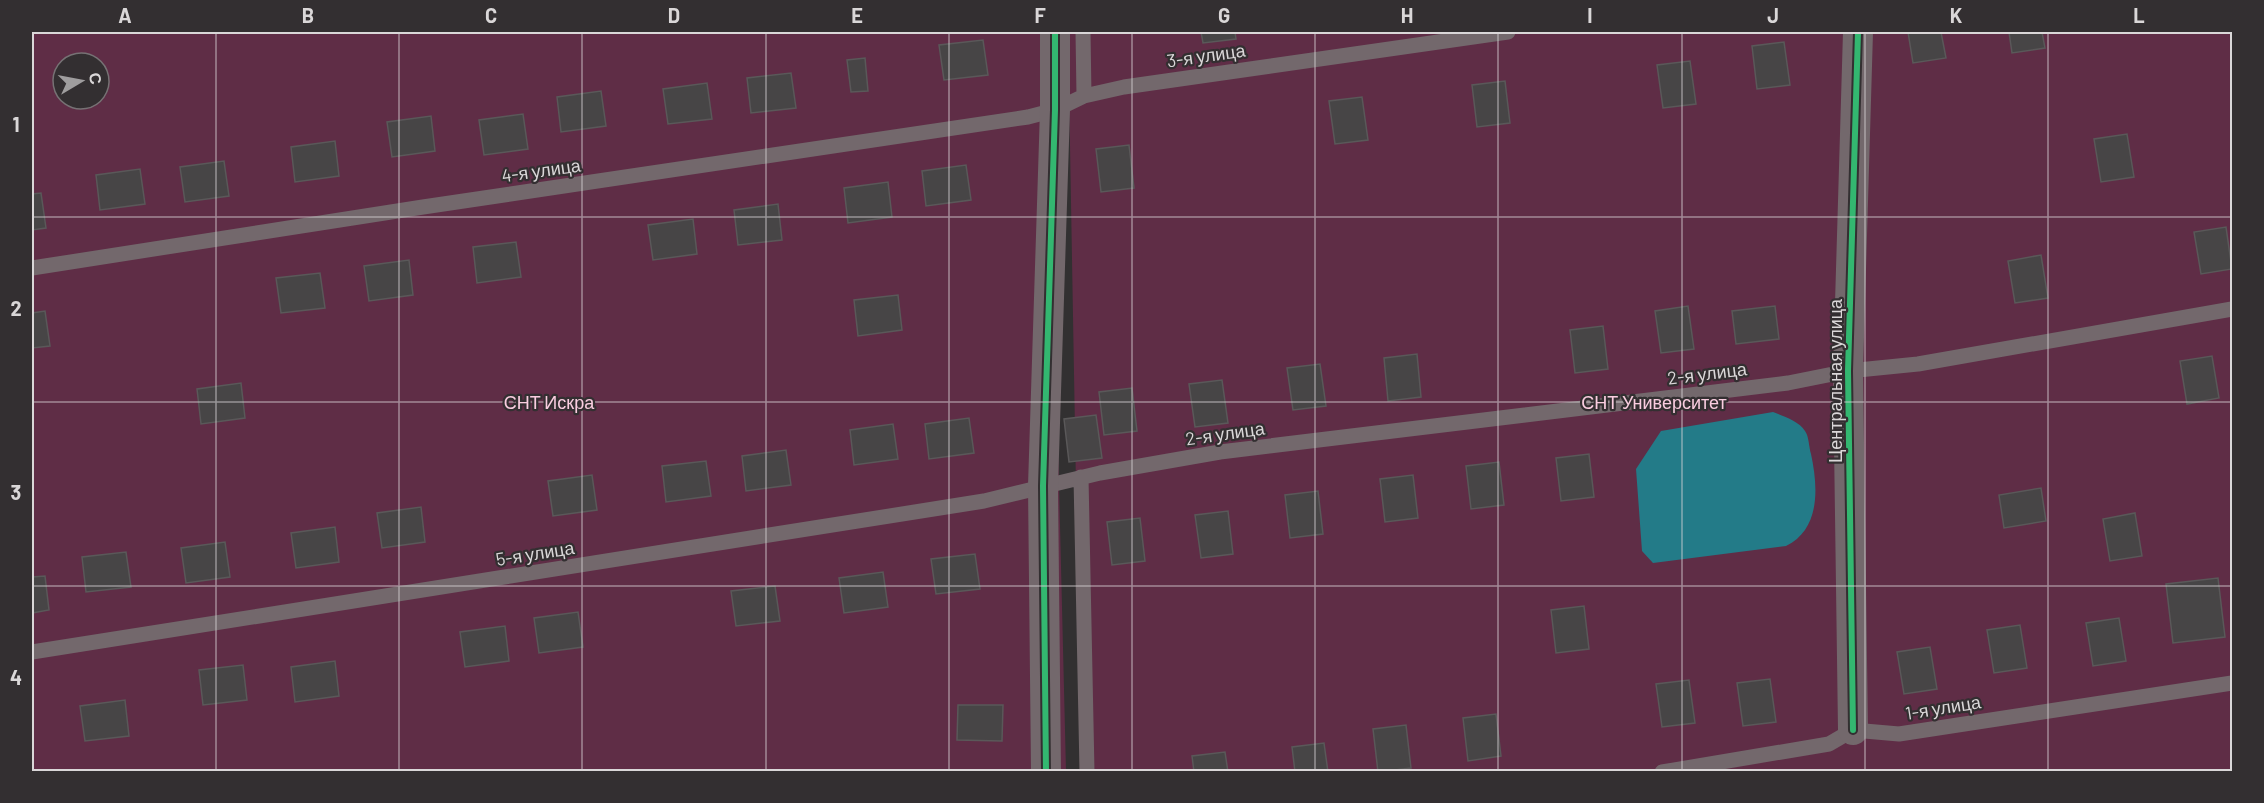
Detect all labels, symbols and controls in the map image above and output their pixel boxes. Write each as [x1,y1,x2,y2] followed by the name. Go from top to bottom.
[118,3,132,27] text: A
[302,3,314,27] text: B
[485,3,497,27] text: C
[668,3,680,27] text: D
[851,3,863,27] text: E
[1034,3,1046,27] text: F
[1218,3,1230,27] text: G
[1401,3,1413,27] text: H
[1587,3,1593,27] text: I
[1767,3,1779,27] text: J
[1950,3,1963,27] text: K
[2133,3,2145,27] text: L
[1165,38,1248,71] street label: 3-я улица
[51,51,111,111] north arrow
[86,71,107,86] text: С
[12,112,20,136] text: 1
[500,153,583,186] street label: 4-я улица
[10,296,22,320] text: 2
[1824,298,1846,463] street label: Центральная улица
[1666,357,1749,389] street label: 2-я улица
[504,391,595,413] park label: СНТ Искра
[1581,391,1727,413] park label: СНТ Университет
[1184,416,1267,449] street label: 2-я улица
[11,480,21,504] text: 3
[494,536,577,570] street label: 5-я улица
[10,665,22,689] text: 4
[1904,690,1983,724] street label: 1-я улица

